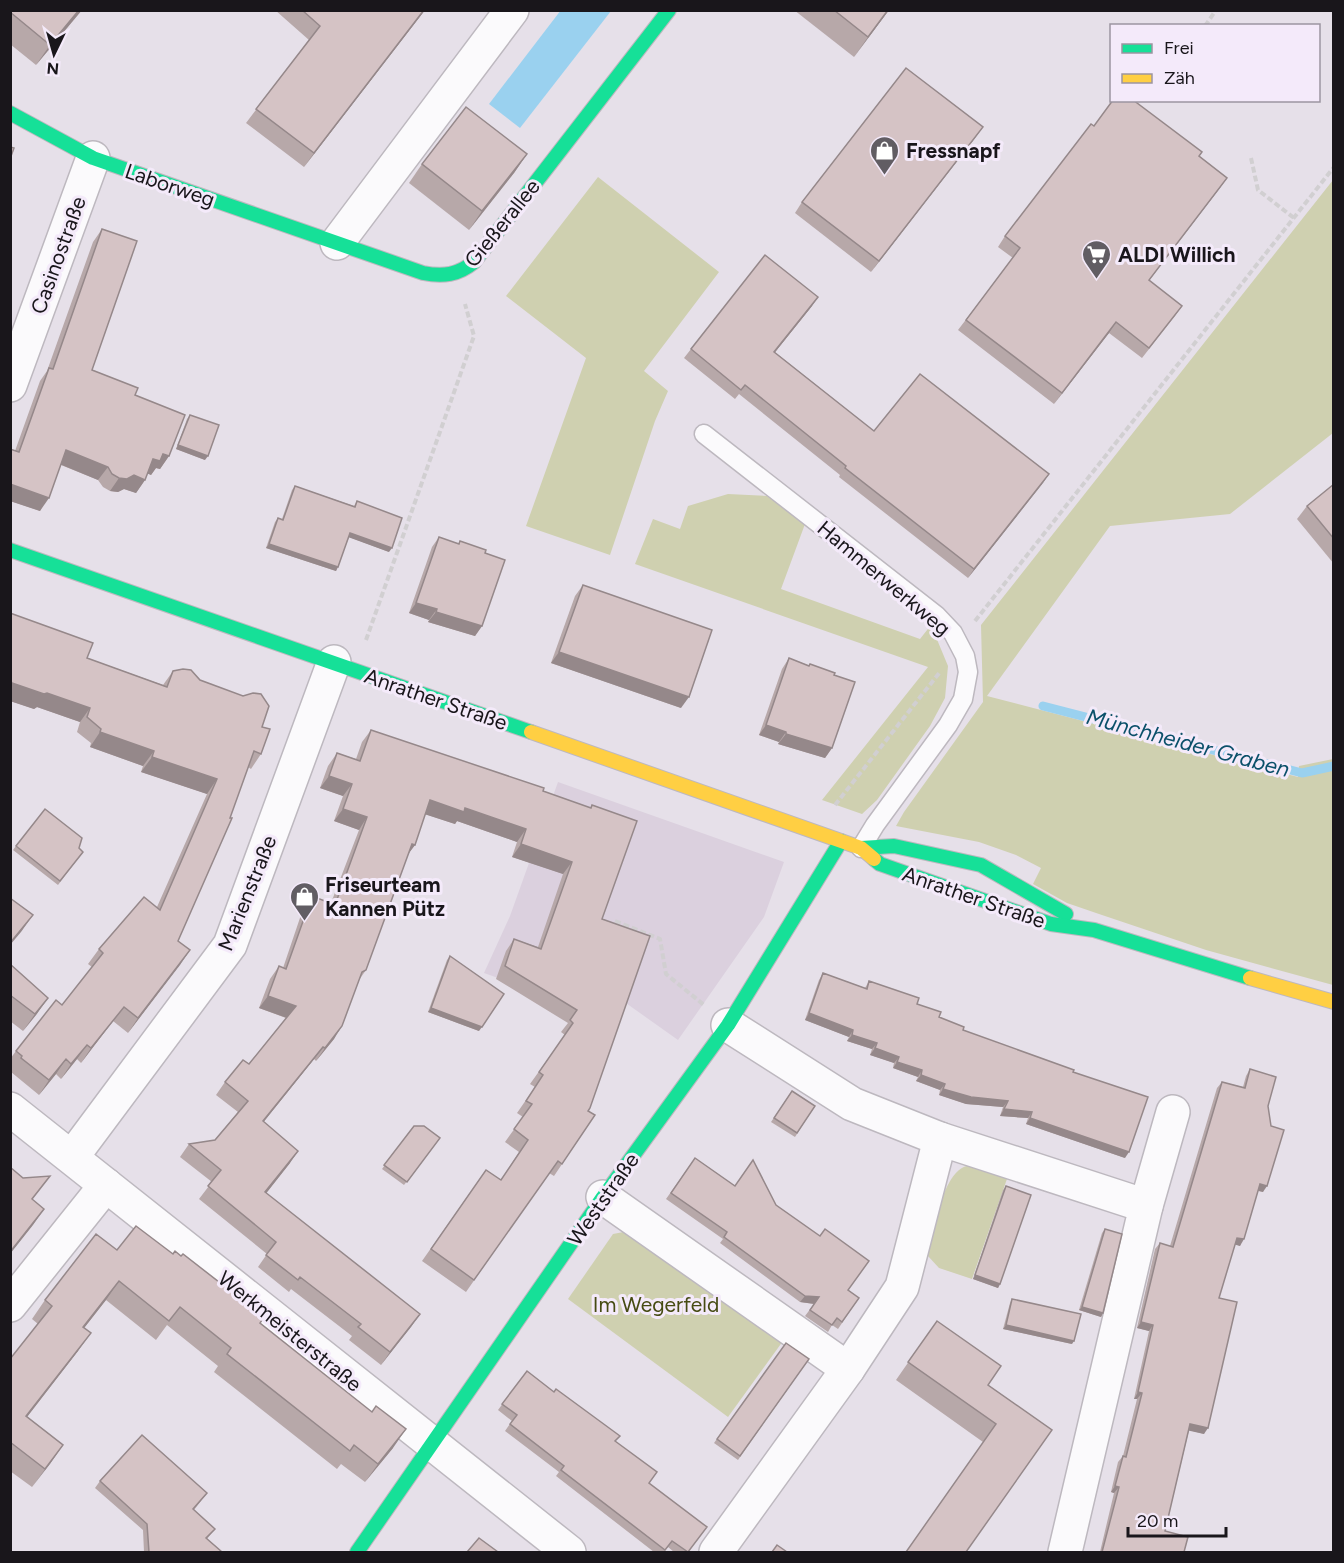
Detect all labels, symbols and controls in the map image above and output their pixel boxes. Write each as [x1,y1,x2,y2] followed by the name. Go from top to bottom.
[24,24,84,84] north arrow
[1110,24,1320,102] legend
[1164,37,1194,59] text: Frei
[46,58,60,78] text: N
[1164,67,1195,89] text: Zäh
[869,134,901,176] shop icon: Fressnapf
[906,138,1001,163] place label: Fressnapf
[122,158,218,212] street label: Laborweg
[459,174,545,272] street label: Gießerallee
[25,193,91,317] street label: Casinostraße
[1081,238,1113,280] supermarket icon: ALDI Willich
[1118,242,1236,267] place label: ALDI Willich
[812,515,956,641] street label: Hammerwerkweg
[361,663,511,735] street label: Anrather Straße
[1084,703,1292,783] water label: Münchheider Graben
[212,832,282,954] street label: Marienstraße
[899,861,1049,933] street label: Anrather Straße
[325,872,445,921] place label: Friseurteam Kannen Pütz
[288,880,320,922] shop icon: Friseurteam Kannen Pütz
[562,1148,644,1250] street label: Weststraße
[213,1265,367,1397] street label: Werkmeisterstraße
[593,1292,719,1317] park label: Im Wegerfeld
[1128,1500,1226,1538] scale bar
[1137,1510,1178,1532] text: 20 m

